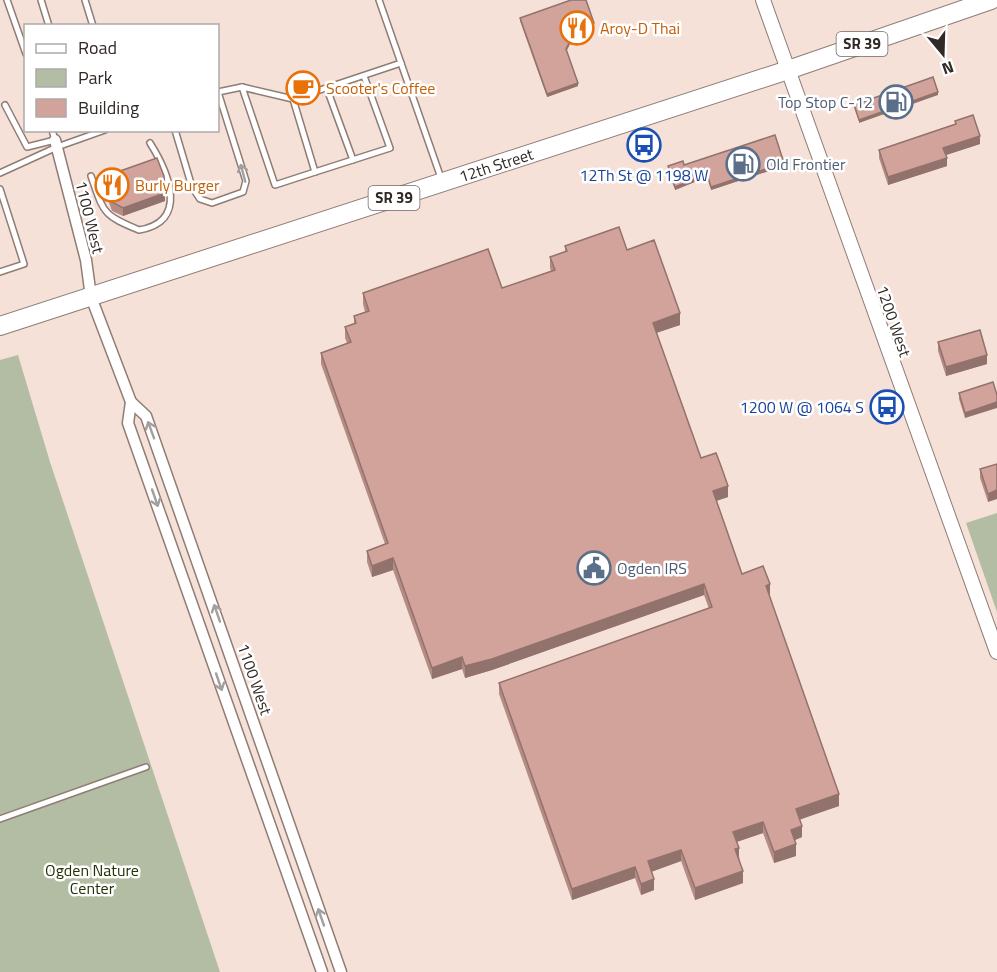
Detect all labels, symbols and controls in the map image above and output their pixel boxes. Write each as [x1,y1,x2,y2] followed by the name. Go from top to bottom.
[559,10,595,46] restaurant icon: Aroy-D Thai
[600,16,680,40] place label: Aroy-D Thai
[24,24,219,132] legend
[913,24,973,84] north arrow
[836,32,888,56] road number: SR 39
[78,34,117,61] text: Road
[939,55,957,81] text: N
[78,64,113,91] text: Park
[285,70,321,106] cafe icon: Scooter's Coffee
[326,76,435,100] place label: Scooter's Coffee
[878,84,914,120] fuel station icon: Top Stop C-12
[778,90,873,114] place label: Top Stop C-12
[78,94,139,121] text: Building
[626,127,662,163] bus stop icon: 12Th St @ 1198 W
[456,142,537,188] street label: 12th Street
[725,146,761,182] fuel station icon: Old Frontier
[766,152,846,176] place label: Old Frontier
[580,163,708,187] place label: 12Th St @ 1198 W
[237,164,248,183] one-way arrow
[94,167,130,203] restaurant icon: Burly Burger
[135,173,220,197] place label: Burly Burger
[69,178,111,256] street label: 1100 West
[368,186,420,210] road number: SR 39
[871,282,918,360] street label: 1200 West
[869,389,905,425] bus stop icon: 1200 W @ 1064 S
[740,395,864,419] place label: 1200 W @ 1064 S
[145,421,156,440] one-way arrow
[150,488,161,507] one-way arrow
[576,550,612,586] public building icon: Ogden IRS
[617,556,687,580] place label: Ogden IRS
[210,604,221,623] one-way arrow
[232,640,279,718] street label: 1100 West
[214,672,225,691] one-way arrow
[45,858,139,900] park label: Ogden Nature Center
[315,908,326,927] one-way arrow

